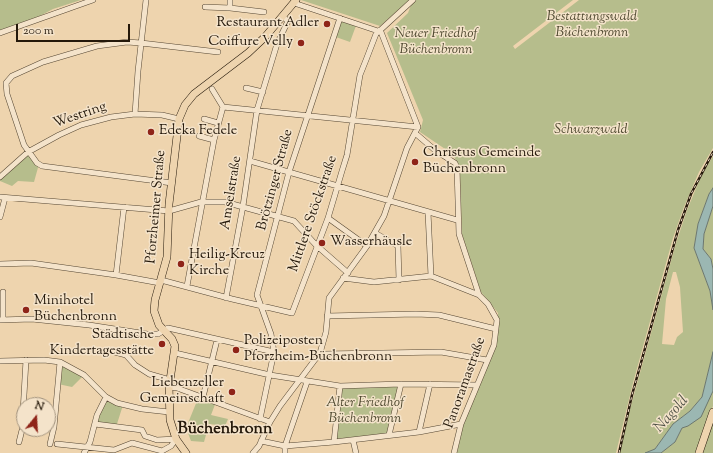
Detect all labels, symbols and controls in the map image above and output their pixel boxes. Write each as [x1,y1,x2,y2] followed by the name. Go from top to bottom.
[547,10,637,42] park label: Bestattungswald Büchenbronn
[18,16,132,42] scale bar
[216,16,319,32] place label: Restaurant Adler
[322,19,332,29] marker: Restaurant Adler
[23,22,54,40] text: 200 m
[394,27,478,60] park label: Neuer Friedhof Büchenbronn
[208,35,293,51] place label: Coiffure Velly
[296,38,306,48] marker: Coiffure Velly
[51,99,109,133] street label: Westring
[554,123,628,139] park label: Schwarzwald
[159,124,237,140] place label: Edeka Fedele
[146,127,156,137] marker: Edeka Fedele
[254,128,298,232] street label: Brötzinger Straße
[423,146,541,178] place label: Christus Gemeinde Büchenbronn
[144,150,170,264] street label: Pforzheimer Straße
[286,154,342,274] street label: Mittlere Stöckstraße
[218,155,246,231] street label: Amselstraße
[410,157,420,167] marker: Christus Gemeinde Büchenbronn
[330,235,412,251] place label: Wasserhäusle
[317,238,327,248] marker: Wasserhäusle
[189,248,265,280] place label: Heilig-Kreuz Kirche
[176,259,186,269] marker: Heilig-Kreuz Kirche
[34,294,117,326] place label: Minihotel Büchenbronn
[21,305,31,315] marker: Minihotel Büchenbronn
[50,328,154,360] place label: Städtische Kindertagesstätte
[244,334,392,366] place label: Polizeiposten Pforzheim-Büchenbronn
[442,335,490,431] street label: Panoramastraße
[157,339,167,349] marker: Städtische Kindertagesstätte
[231,345,241,355] marker: Polizeiposten Pforzheim-Büchenbronn
[140,376,224,408] place label: Liebenzeller Gemeinschaft
[227,387,237,397] marker: Liebenzeller Gemeinschaft
[651,393,693,437] water label: Nagold
[326,396,404,428] park label: Alter Friedhof Büchenbronn
[16,397,56,437] north arrow
[33,398,46,416] text: N
[178,420,272,440] district label: Büchenbronn

